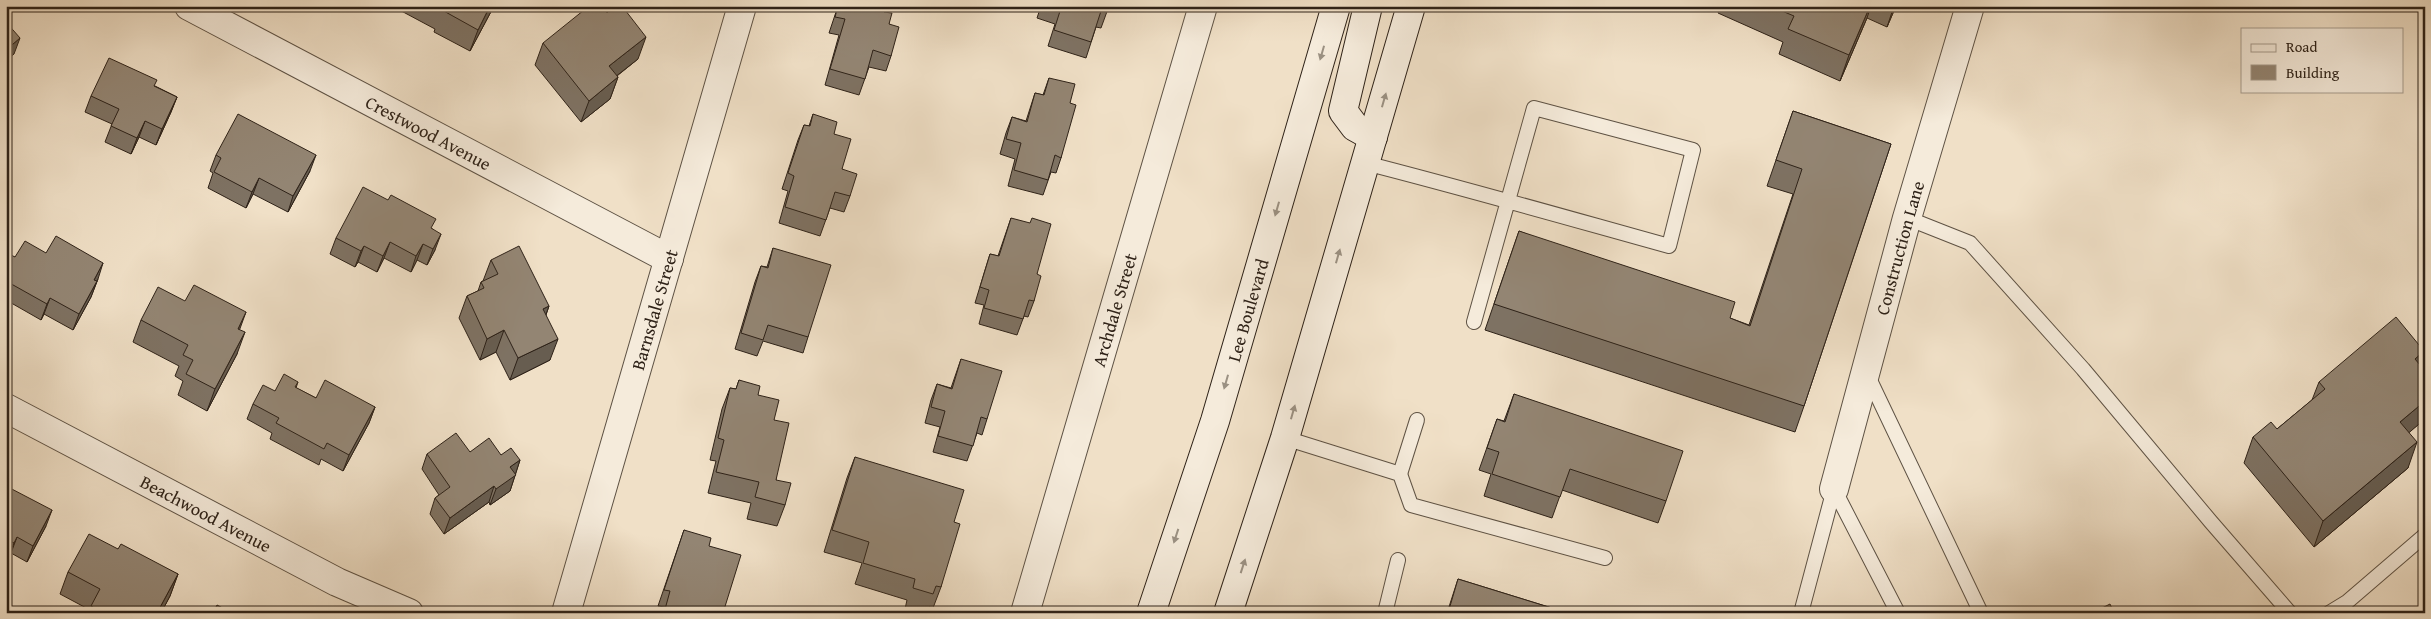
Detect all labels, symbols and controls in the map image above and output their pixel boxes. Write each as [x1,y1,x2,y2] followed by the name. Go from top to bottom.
[2241,28,2404,92] legend
[2286,36,2317,57] text: Road
[1318,46,1326,61] one-way arrow
[2286,62,2340,83] text: Building
[361,88,496,177] street label: Crestwood Avenue
[1380,92,1388,107] one-way arrow
[1868,177,1931,318] street label: Construction Lane
[1272,202,1280,217] one-way arrow
[624,245,684,373] street label: Barnsdale Street
[1335,248,1343,263] one-way arrow
[1084,249,1144,370] street label: Archdale Street
[1220,255,1275,365] street label: Lee Boulevard
[1222,374,1230,389] one-way arrow
[1289,404,1297,419] one-way arrow
[136,468,276,559] street label: Beachwood Avenue
[1172,529,1180,544] one-way arrow
[1240,559,1247,574] one-way arrow

